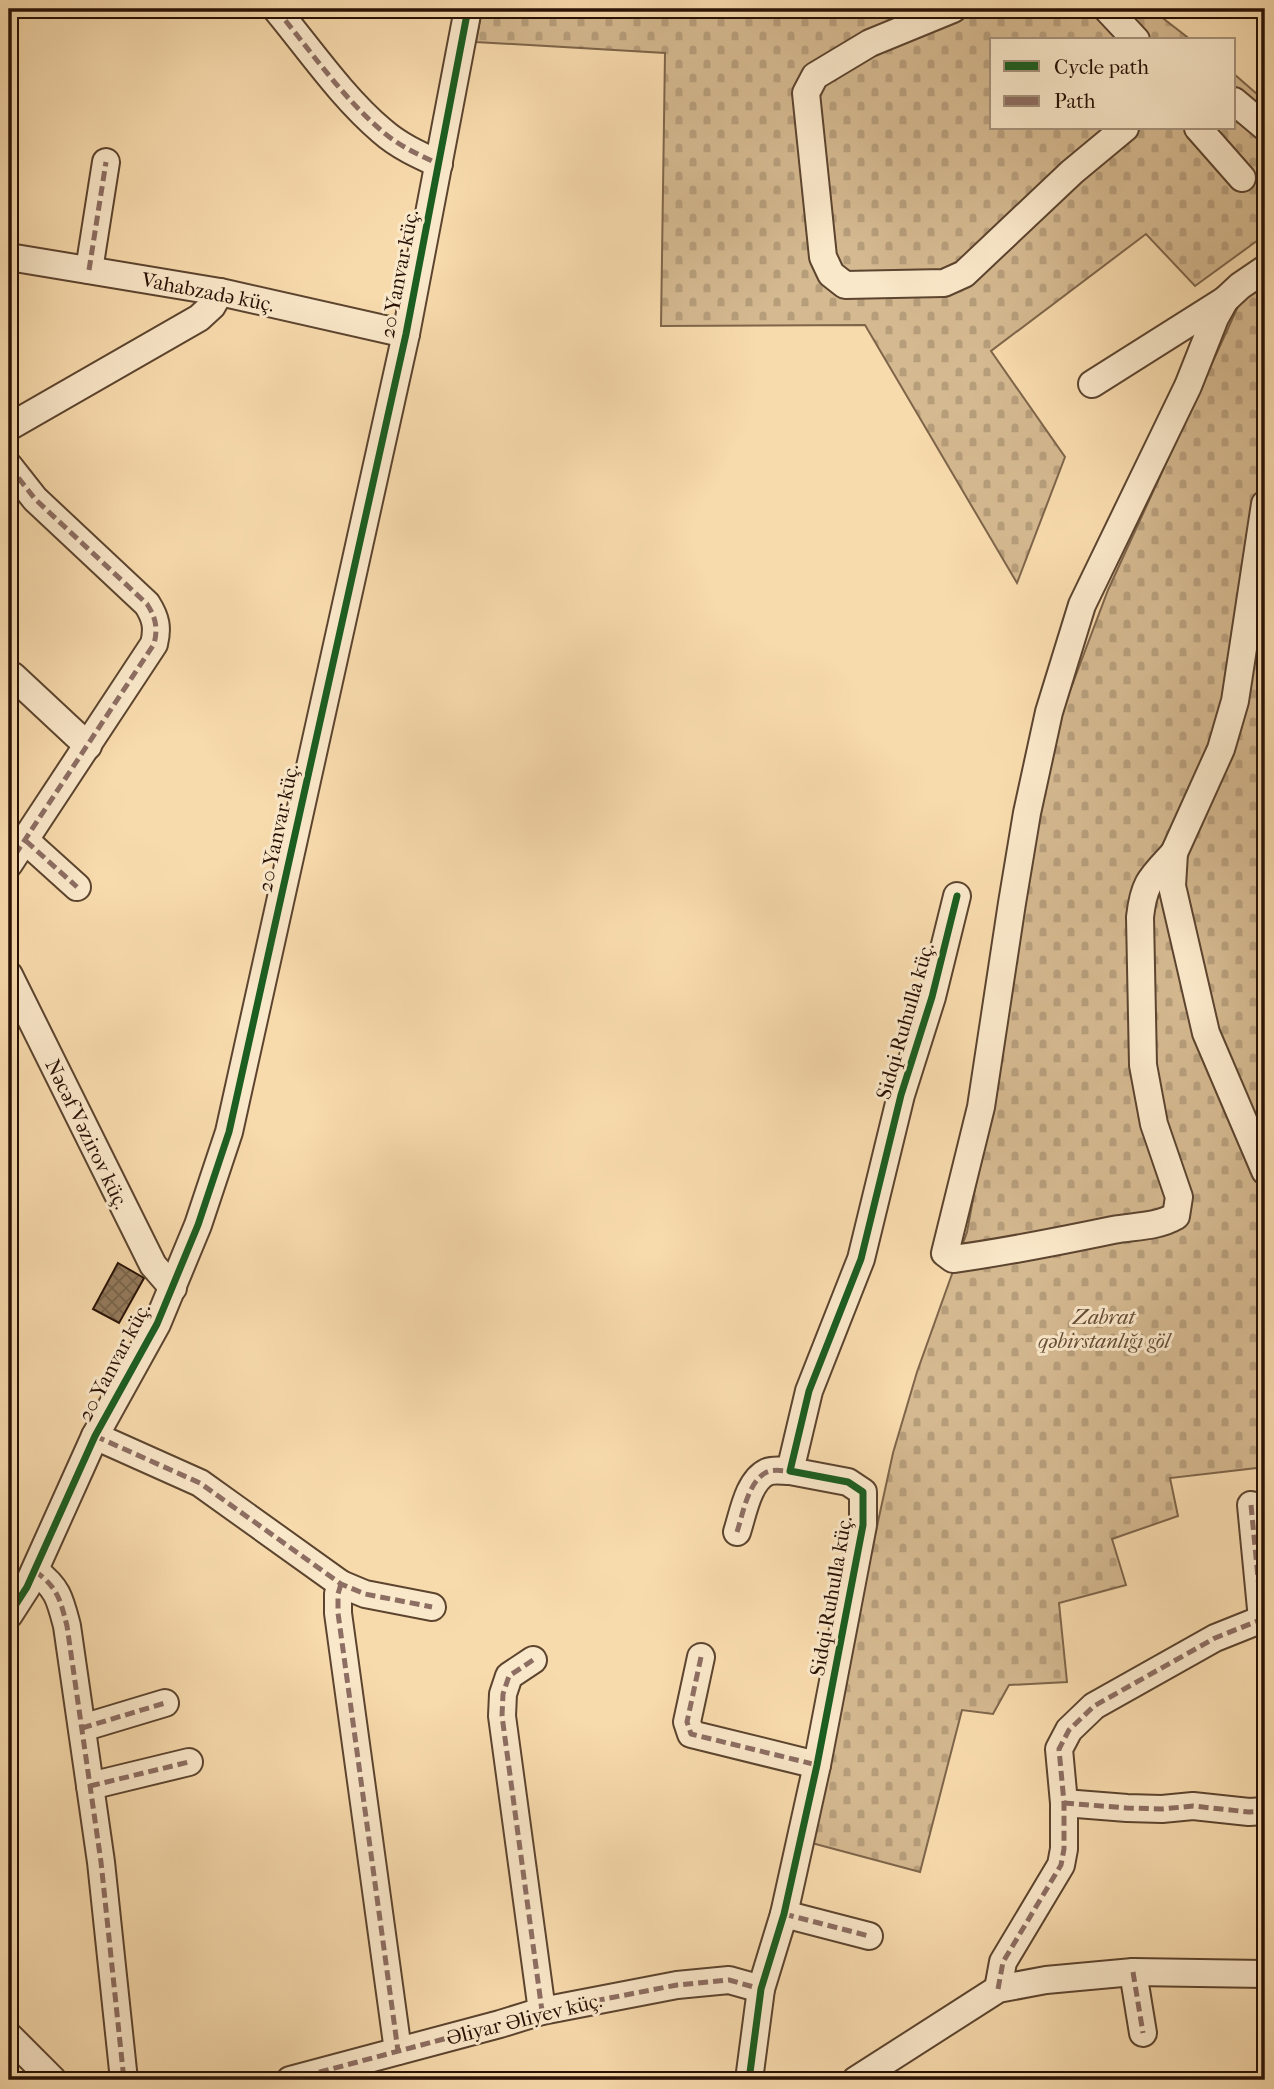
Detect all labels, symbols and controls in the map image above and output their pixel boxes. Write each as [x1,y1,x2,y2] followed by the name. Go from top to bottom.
[990,38,1236,130] legend
[1054,55,1149,79] text: Cycle path
[1054,89,1096,113] text: Path
[375,208,423,340] street label: 20 Yanvar küç.
[139,267,276,317] street label: Vahabzadə küç.
[253,762,303,894] street label: 20 Yanvar küç.
[871,940,939,1102] street label: Sidqi Ruhulla küç.
[40,1055,134,1213] street label: Nəcəf Vəzirov küç.
[73,1299,155,1425] street label: 20 Yanvar küç.
[1038,1305,1173,1353] park label: Zabrat qəbirstanlığı göl
[805,1514,857,1678] street label: Sidqi Ruhulla küç.
[444,1988,604,2050] street label: Əliyar Əliyev küç.

